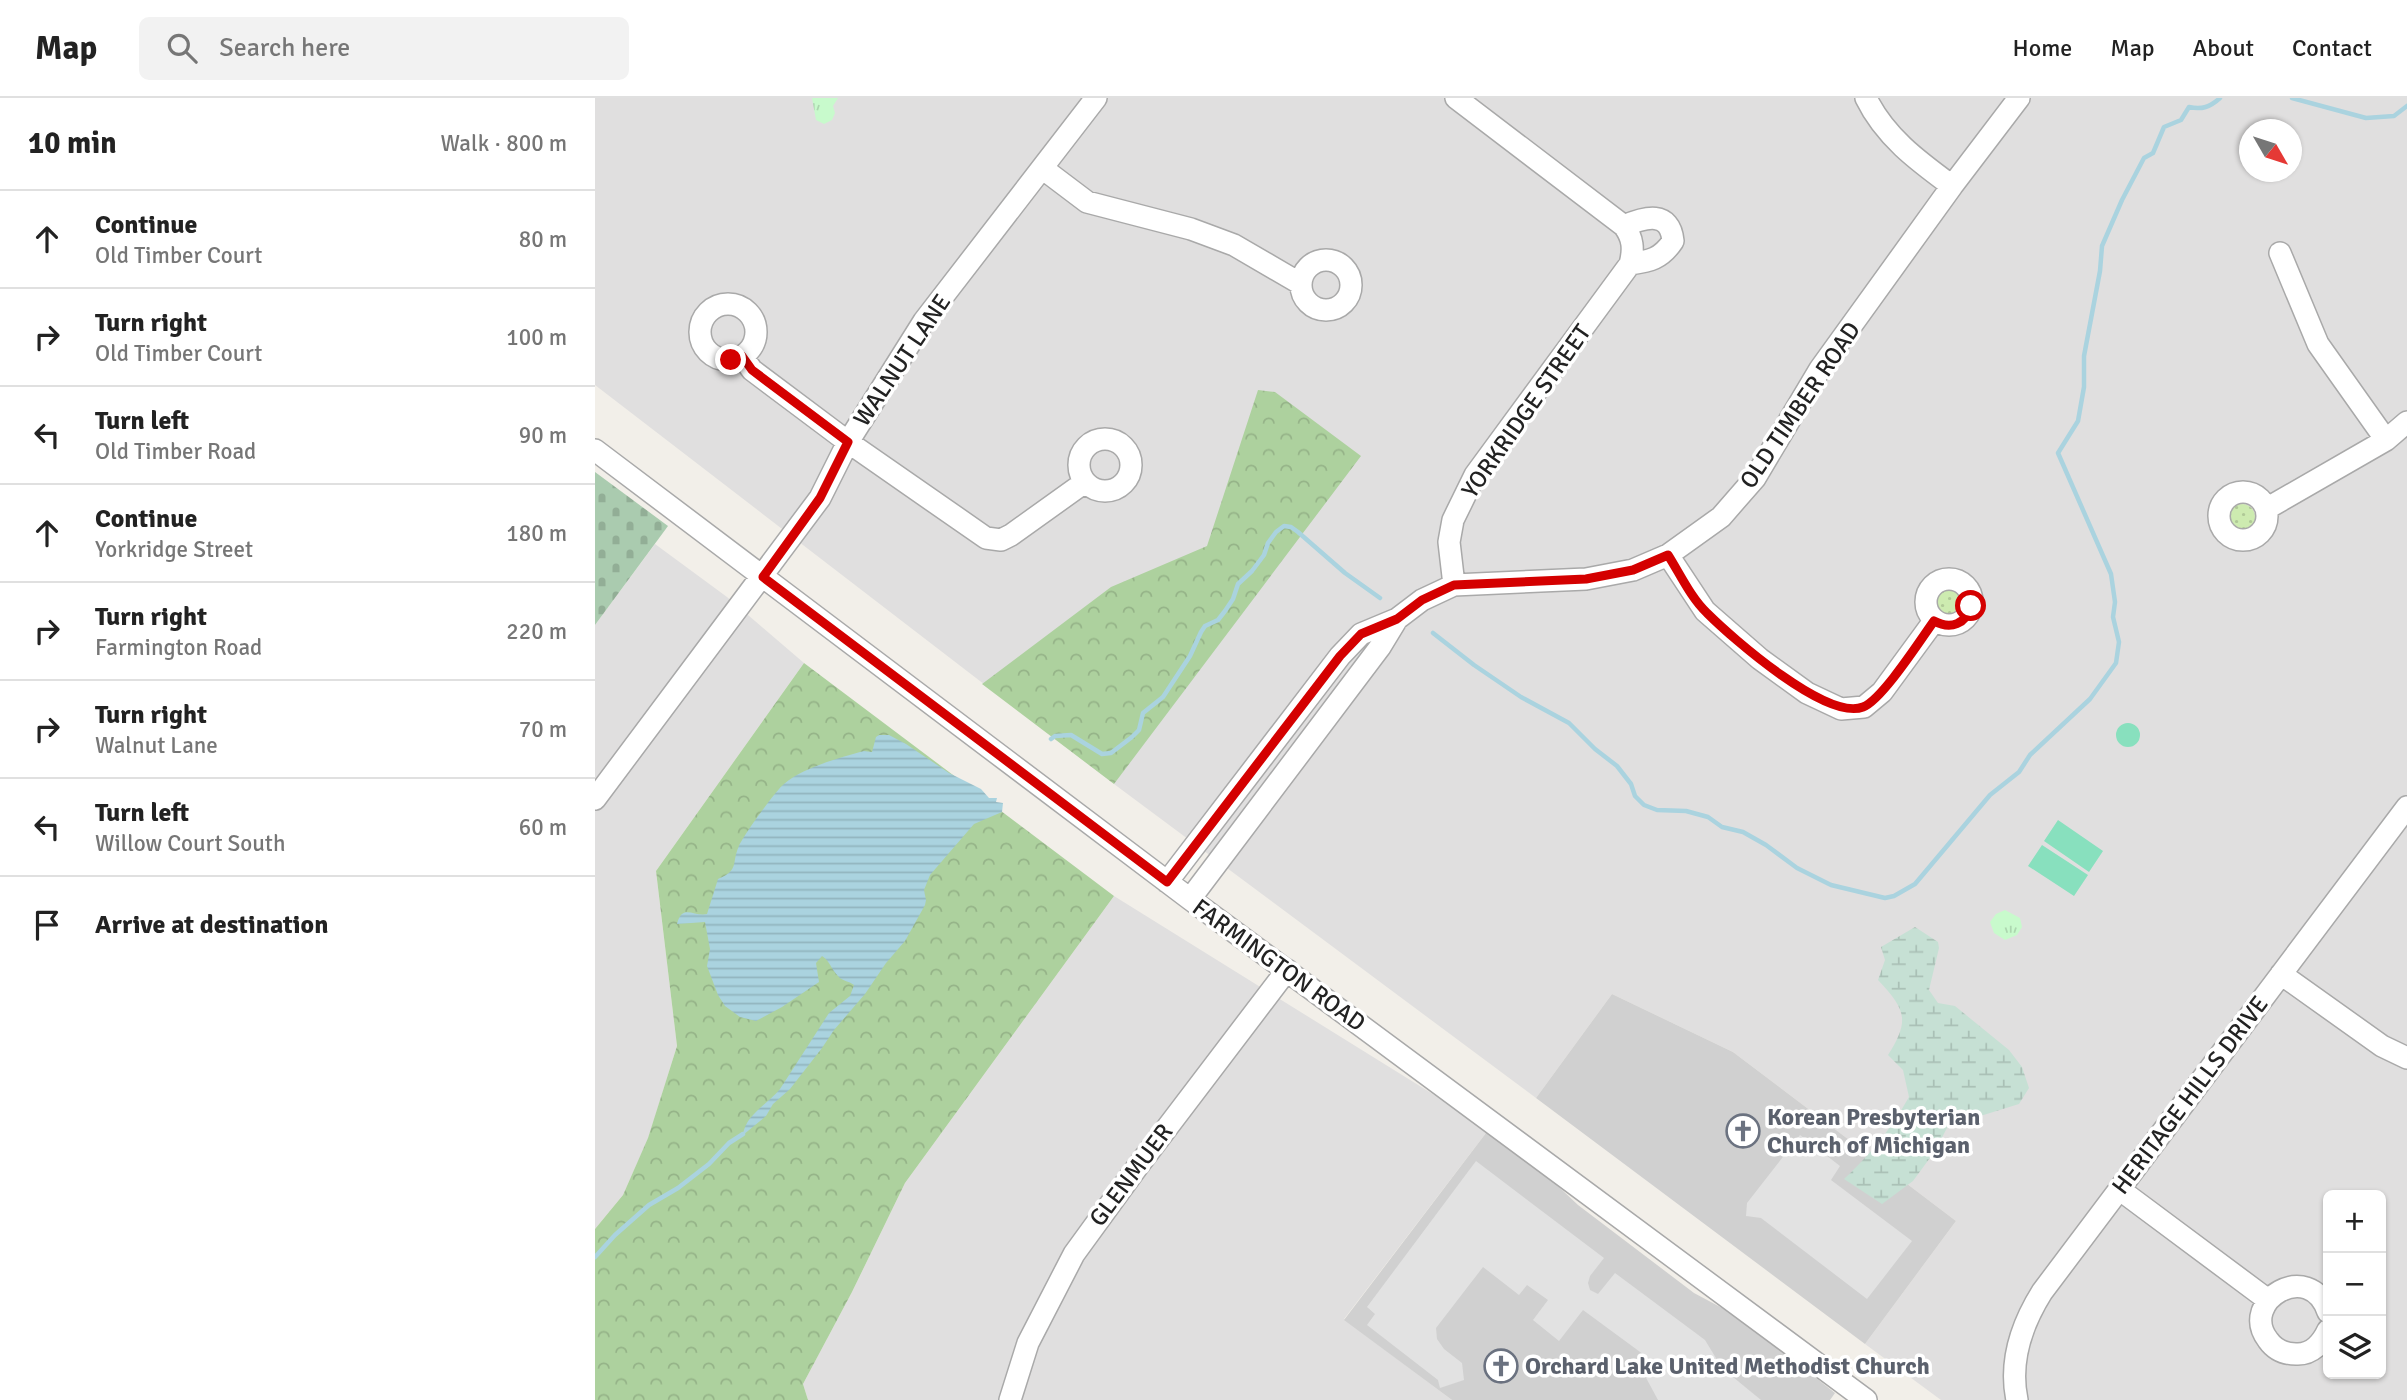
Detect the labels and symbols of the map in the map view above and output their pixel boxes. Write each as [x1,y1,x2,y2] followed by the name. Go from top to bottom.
[2239,119,2302,182] north arrow
[847,288,957,432] street label: WALNUT LANE
[1733,316,1867,494] street label: OLD TIMBER ROAD
[1455,318,1597,504] street label: YORKRIDGE STREET
[715,344,746,375] route end
[1955,590,1986,621] route start
[1187,892,1371,1038] street label: FARMINGTON ROAD
[2105,990,2275,1200] street label: HERITAGE HILLS DRIVE
[1767,1102,1980,1160] place label: Korean Presbyterian Church of Michigan
[1724,1112,1762,1150] church icon: Korean Presbyterian Church of Michigan
[1083,1118,1179,1232] street label: GLENMUER
[1482,1347,1520,1385] church icon: Orchard Lake United Methodist Church
[1525,1351,1930,1381] place label: Orchard Lake United Methodist Church

